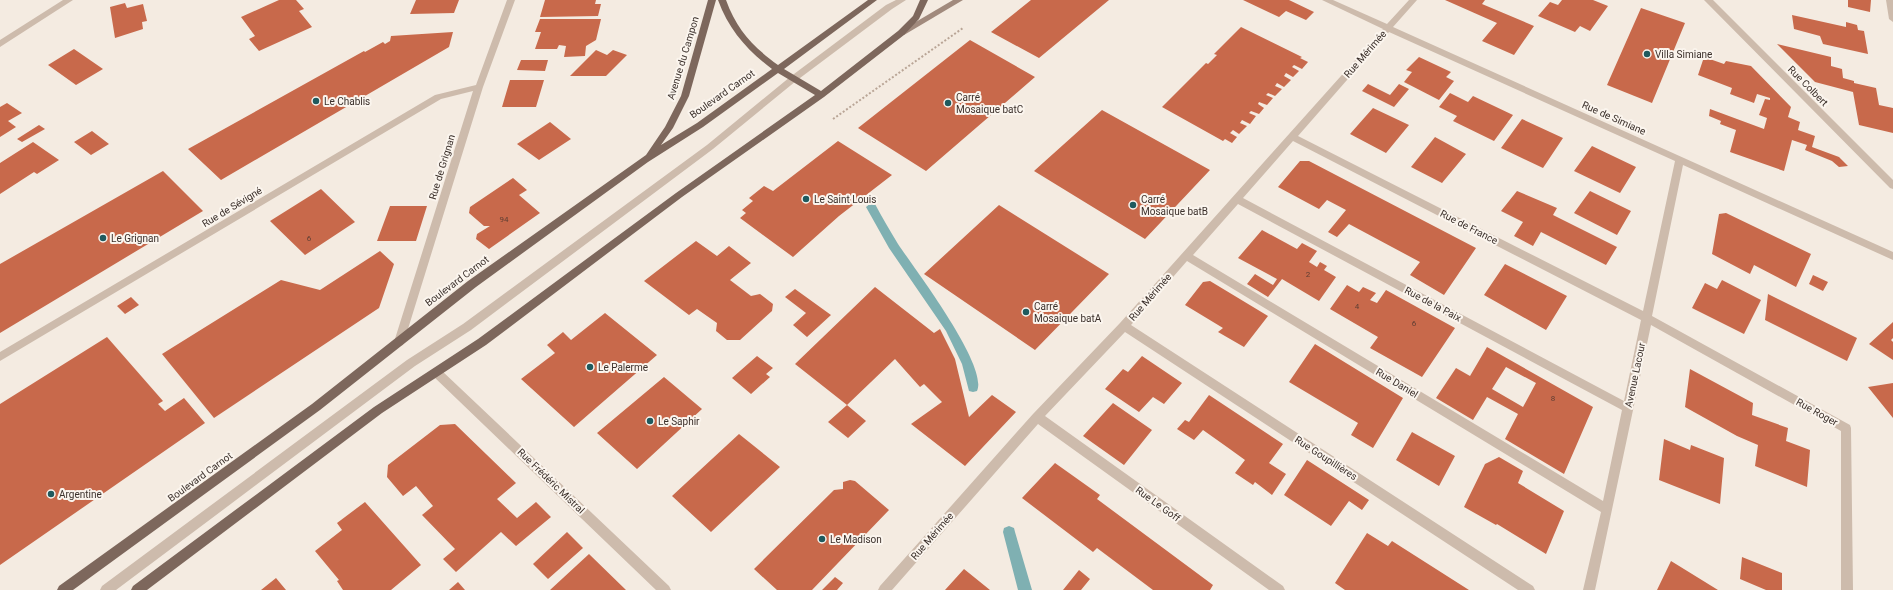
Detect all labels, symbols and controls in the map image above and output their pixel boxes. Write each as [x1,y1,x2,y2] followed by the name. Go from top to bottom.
[665,15,701,101] street label: Avenue du Campon
[1342,28,1388,80] street label: Rue Mérimée
[1642,49,1652,59] marker: Villa Simiane
[1655,49,1712,60] place label: Villa Simiane
[1786,64,1830,108] street label: Rue Colbert
[687,68,757,120] street label: Boulevard Carnot
[956,92,1024,115] place label: Carré Mosaique batC
[311,96,321,106] marker: Le Chablis
[324,96,370,107] place label: Le Chablis
[943,98,953,108] marker: Carré Mosaique batC
[1580,99,1648,137] street label: Rue de Simiane
[427,133,457,201] street label: Rue de Grignan
[200,185,264,229] street label: Rue de Sévigné
[801,194,811,204] marker: Le Saint Louis
[814,194,876,205] place label: Le Saint Louis
[1141,194,1208,217] place label: Carré Mosaique batB
[1128,200,1138,210] marker: Carré Mosaique batB
[1438,208,1500,246] street label: Rue de France
[500,215,509,224] house number: 94
[98,233,108,243] marker: Le Grignan
[111,233,159,244] place label: Le Grignan
[307,234,312,243] house number: 6
[423,254,491,308] street label: Boulevard Carnot
[1306,270,1311,279] house number: 2
[1127,271,1173,323] street label: Rue Mérimée
[1403,285,1463,324] street label: Rue de la Paix
[1034,301,1102,324] place label: Carré Mosaique batA
[1355,302,1360,311] house number: 4
[1021,307,1031,317] marker: Carré Mosaique batA
[1412,319,1417,328] house number: 6
[1623,341,1647,408] street label: Avenue Lacour
[585,362,595,372] marker: Le Palerme
[598,362,648,373] place label: Le Palerme
[1374,366,1420,400] street label: Rue Daniel
[1551,394,1556,403] house number: 8
[1794,396,1840,428] street label: Rue Roger
[645,416,655,426] marker: Le Saphir
[658,416,700,427] place label: Le Saphir
[1293,434,1359,482] street label: Rue Goupillières
[515,446,587,516] street label: Rue Frédéric Mistral
[166,450,234,504] street label: Boulevard Carnot
[1134,484,1183,524] street label: Rue Le Goff
[46,489,56,499] marker: Argentine
[59,489,102,500] place label: Argentine
[909,510,955,562] street label: Rue Mérimée
[817,534,827,544] marker: Le Madison
[830,534,882,545] place label: Le Madison

